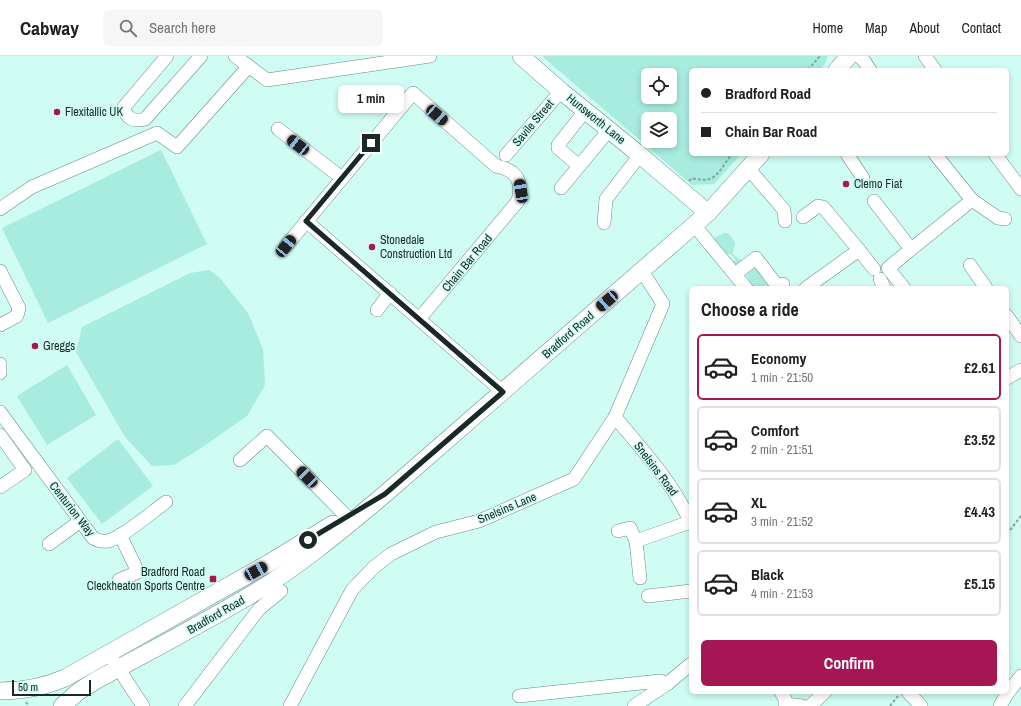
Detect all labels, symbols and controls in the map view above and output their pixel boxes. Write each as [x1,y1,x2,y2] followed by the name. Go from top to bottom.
[103,10,383,46] search box
[20,15,79,41] text: Cabway
[117,17,139,39] icon: search
[149,17,216,38] text: Search here
[812,19,843,37] text: Home
[865,19,887,37] text: Map
[909,19,939,37] text: About
[961,19,1001,37] text: Contact
[641,68,677,148] map controls
[641,68,677,104] button: locate
[725,83,811,104] text: Bradford Road
[338,85,404,113] callout: 1 min
[357,90,385,107] text: 1 min
[563,90,629,148] street label: Hunsworth Lane
[509,96,557,150] street label: Savile Street
[424,103,450,127] car
[65,104,123,120] place label: Flexitallic UK
[52,107,62,117] marker: Flexitallic UK
[641,112,677,148] button: layers
[725,121,817,142] text: Chain Bar Road
[285,133,311,157] car
[362,134,380,152] route end
[854,176,902,192] place label: Clemo Fiat
[513,178,529,204] car
[841,179,851,189] marker: Clemo Fiat
[438,231,496,295] street label: Chain Bar Road
[380,232,452,262] place label: Stonedale Construction Ltd
[274,233,298,259] car
[367,242,377,252] marker: Stonedale Construction Ltd
[594,289,620,313] car
[701,297,799,322] text: Choose a ride
[539,308,597,362] street label: Bradford Road
[43,338,75,354] place label: Greggs
[30,341,40,351] marker: Greggs
[751,348,806,369] text: Economy
[703,349,739,385] icon: car
[964,357,995,378] text: £2.61
[751,369,813,386] text: 1 min · 21:50
[751,420,799,441] text: Comfort
[703,421,739,457] icon: car
[964,429,995,450] text: £3.52
[630,439,682,499] street label: Snelsins Road
[751,441,813,458] text: 2 min · 21:51
[294,464,320,490] car
[46,478,98,540] street label: Centurion Way
[475,488,539,528] street label: Snelsins Lane
[751,492,767,513] text: XL
[703,493,739,529] icon: car
[964,501,995,522] text: £4.43
[751,513,813,530] text: 3 min · 21:52
[299,531,317,549] route start
[243,560,269,582] car
[87,564,205,594] place label: Bradford Road Cleckheaton Sports Centre
[751,564,784,585] text: Black
[703,565,739,601] icon: car
[964,573,995,594] text: £5.15
[208,574,218,584] marker: Bradford Road Cleckheaton Sports Centre
[751,585,813,602] text: 4 min · 21:53
[184,592,248,638] street label: Bradford Road
[701,640,997,686] button: Confirm
[12,678,91,697] scale bar
[18,680,38,694] text: 50 m

